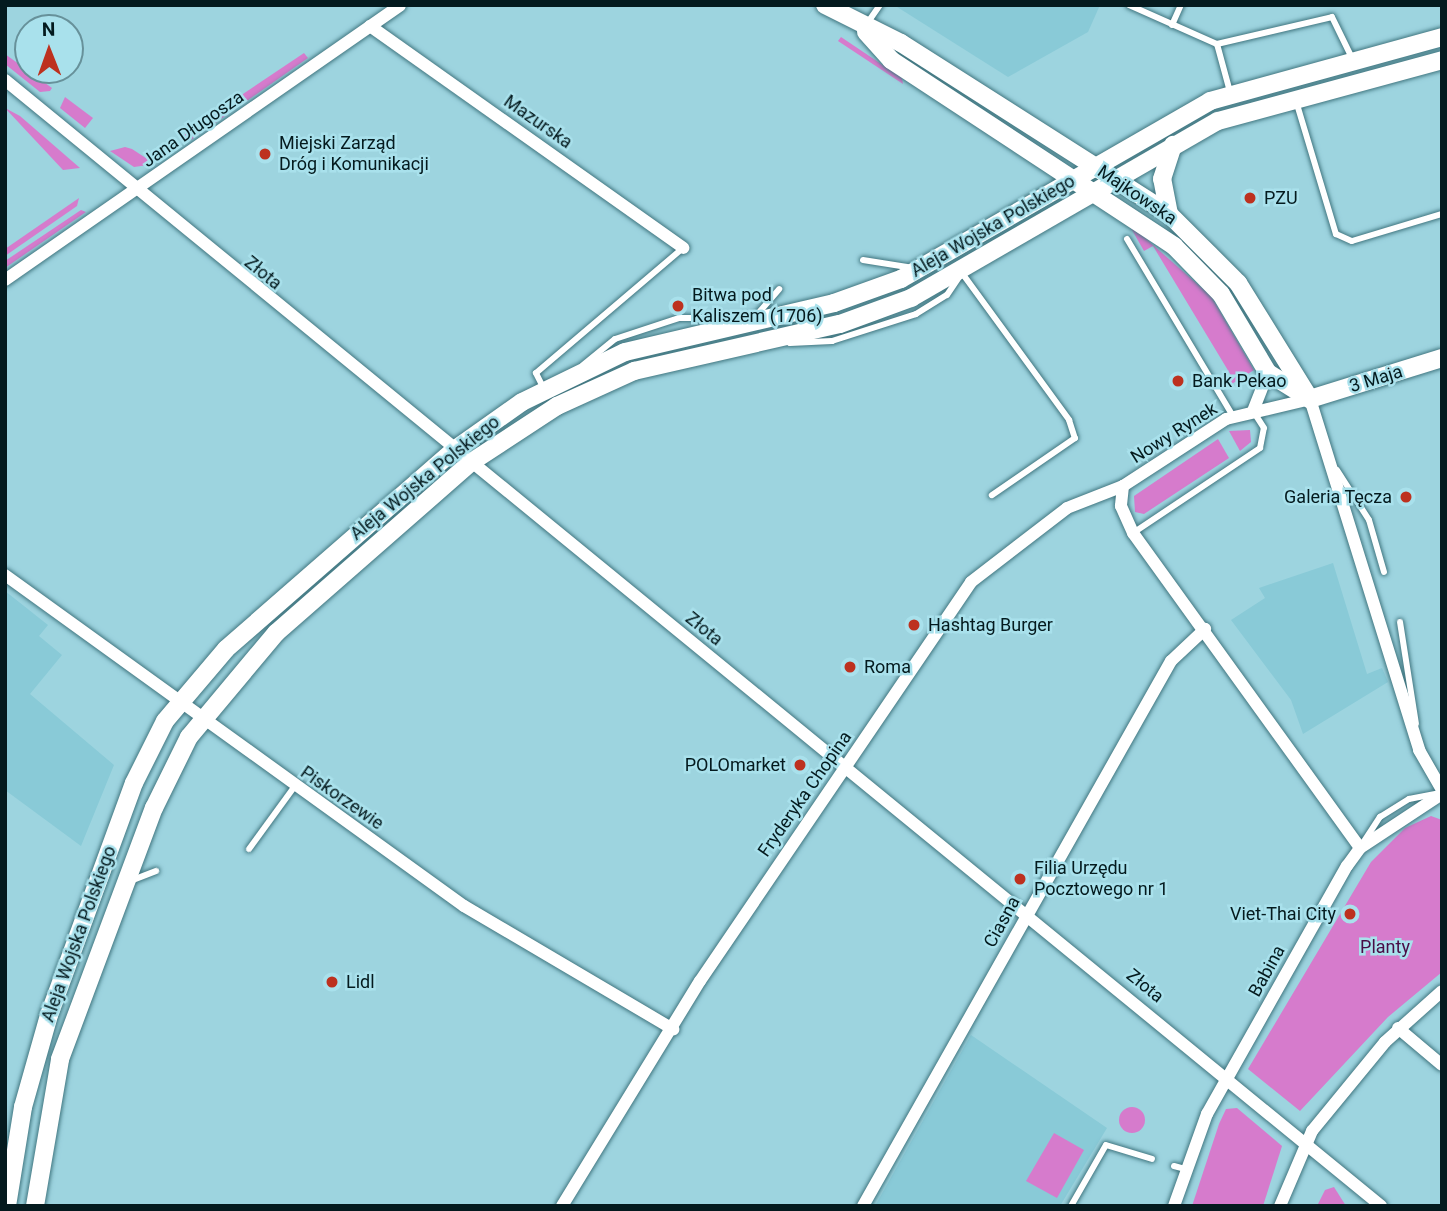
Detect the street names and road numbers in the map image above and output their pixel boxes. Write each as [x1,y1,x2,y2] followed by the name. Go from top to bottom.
[138,86,248,172] street label: Jana Długosza
[500,91,576,153] street label: Mazurska
[1093,161,1181,229] street label: Majkowska
[907,170,1079,282] street label: Aleja Wojska Polskiego
[240,252,286,294] street label: Złota
[1347,361,1405,397] street label: 3 Maja
[1127,398,1221,468] street label: Nowy Rynek
[346,411,504,545] street label: Aleja Wojska Polskiego
[681,608,727,650] street label: Złota
[754,727,856,861] street label: Fryderyka Chopina
[296,762,388,834] street label: Piskorzewie
[37,843,121,1025] street label: Aleja Wojska Polskiego
[979,893,1025,951] street label: Ciasna
[1244,942,1290,1000] street label: Babina
[1122,965,1168,1007] street label: Złota

